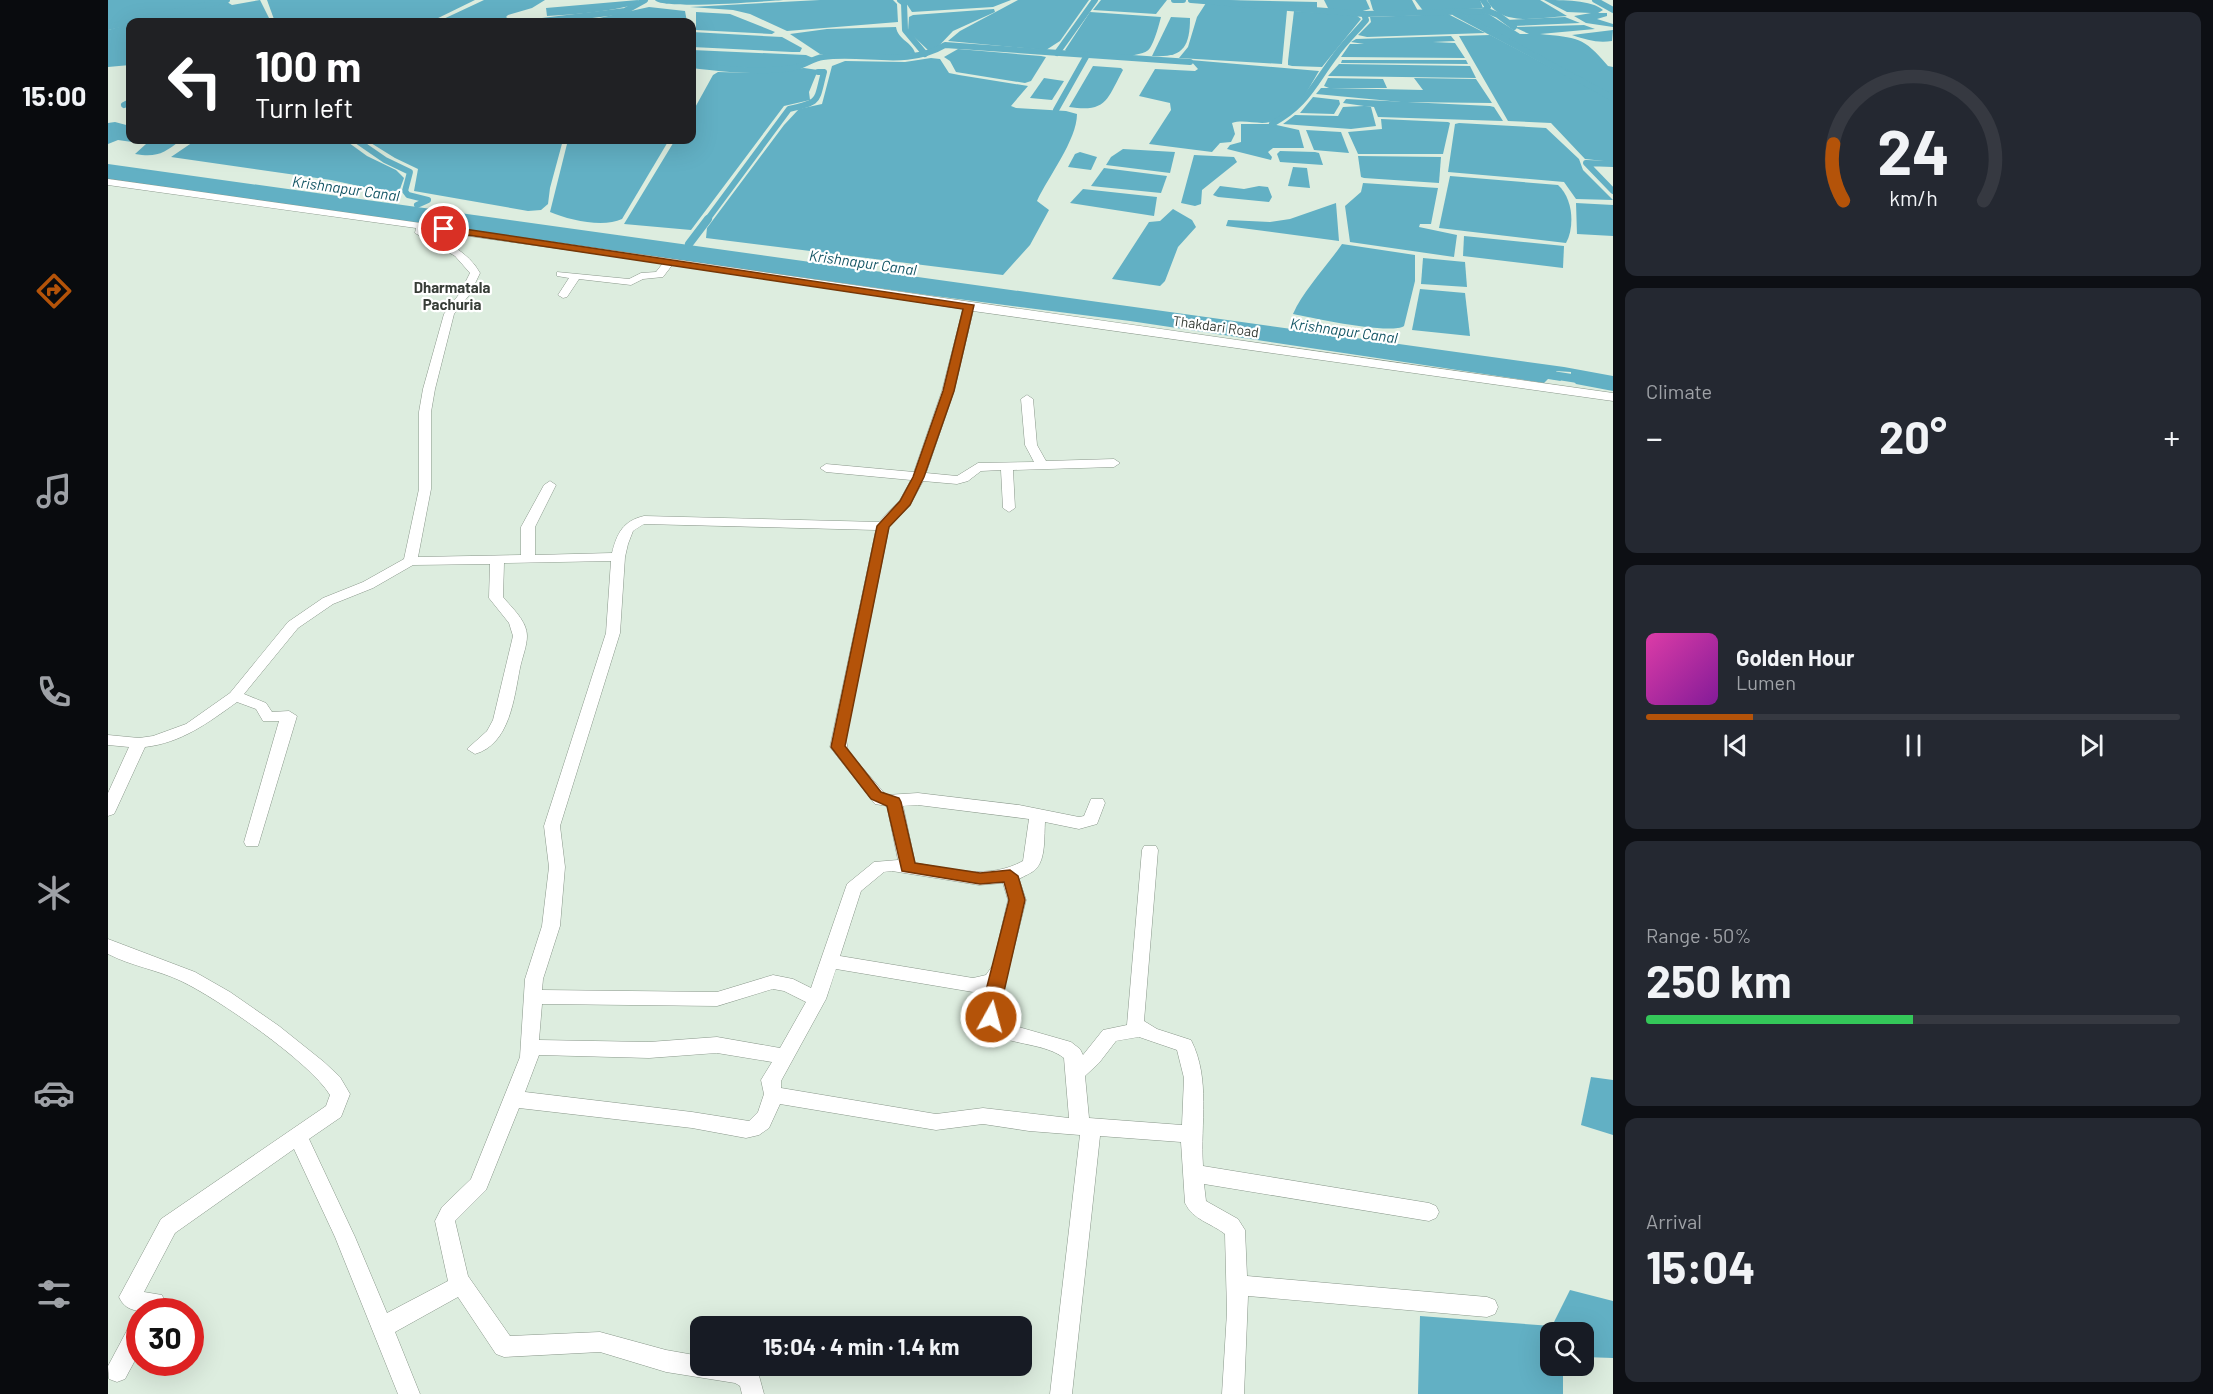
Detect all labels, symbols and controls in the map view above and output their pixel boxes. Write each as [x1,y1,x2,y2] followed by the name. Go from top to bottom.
[255,40,361,90] text: 100 m
[156,42,234,120] icon: left
[22,79,86,111] text: 15:00
[255,91,353,123] text: Turn left
[1877,113,1949,187] text: 24
[291,172,402,205] water label: Krishnapur Canal
[1889,186,1937,211] text: km/h
[418,203,469,254] pin
[427,212,460,245] icon: arrive
[808,246,919,279] water label: Krishnapur Canal
[33,270,75,312] icon: directions
[414,278,490,313] district label: Dharmatala Pachuria
[1172,312,1260,340] street label: Thakdari Road
[1289,314,1400,347] water label: Krishnapur Canal
[1646,379,1712,403] text: Climate
[1879,409,1947,463] text: 20°
[1646,417,1663,457] text: −
[2164,417,2180,457] text: +
[33,470,75,512] icon: music
[1736,644,1854,670] text: Golden Hour
[1736,670,1796,694] text: Lumen
[33,671,75,713] icon: phone
[1719,729,1752,762] icon: previous
[1897,729,1930,762] icon: pause
[2075,729,2108,762] icon: next
[33,872,75,914] icon: climate
[1646,923,1751,947] text: Range · 50%
[1646,953,1792,1007] text: 250 km
[959,985,1023,1049] position arrow
[33,1072,75,1114] icon: car
[1646,1209,1702,1233] text: Arrival
[1646,1239,1755,1293] text: 15:04
[33,1273,75,1315] icon: filters
[126,1298,204,1376] speed limit sign: 30
[1540,1322,1594,1376] map controls
[1540,1322,1594,1376] button: search
[763,1333,959,1359] text: 15:04 · 4 min · 1.4 km

